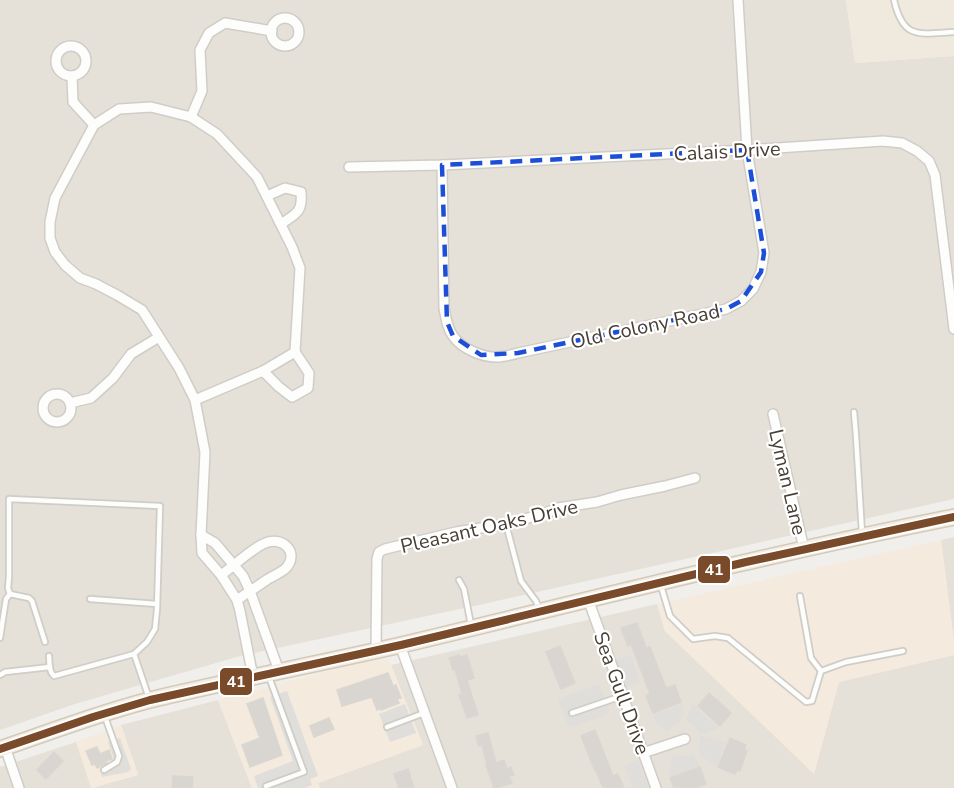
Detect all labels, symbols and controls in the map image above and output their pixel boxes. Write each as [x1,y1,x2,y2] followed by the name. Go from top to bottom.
[673,135,781,168] street label: Calais Drive
[568,297,722,355] street label: Old Colony Road
[762,426,813,538] street label: Lyman Lane
[398,493,581,560] street label: Pleasant Oaks Drive
[697,555,731,584] line badge: 41
[704,559,724,581] text: 41
[587,628,656,758] street label: Sea Gull Drive
[219,667,253,696] line badge: 41
[226,671,246,693] text: 41

